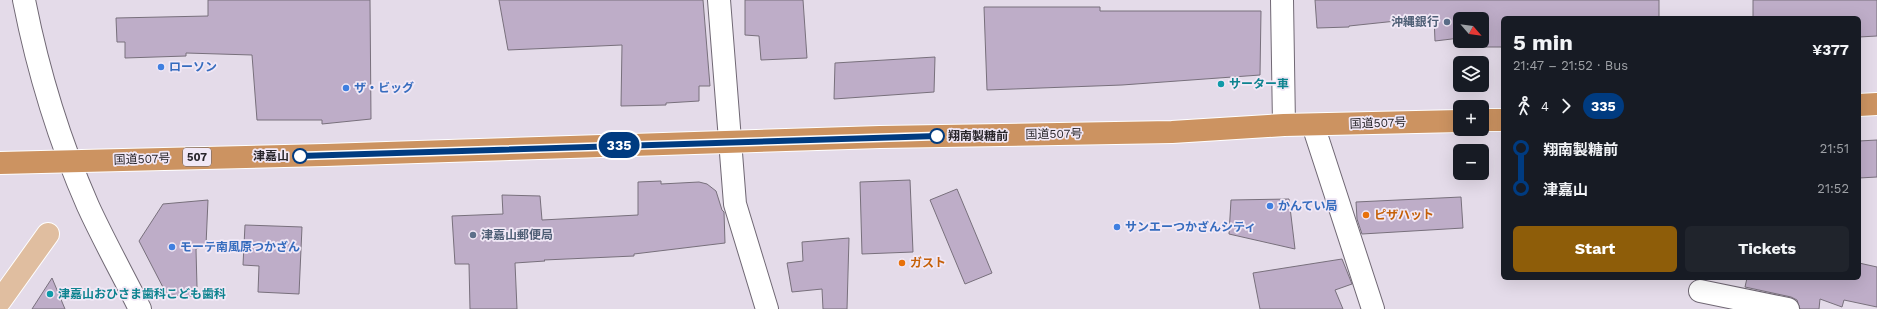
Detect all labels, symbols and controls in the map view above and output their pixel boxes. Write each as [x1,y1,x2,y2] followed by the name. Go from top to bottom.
[1453,12,1489,48] north arrow
[1453,12,1489,180] map controls
[1391,15,1439,29] place label: 沖縄銀行
[1442,17,1452,27] marker: 沖縄銀行
[1513,30,1573,55] text: 5 min
[1812,41,1849,59] text: ¥377
[1453,56,1489,92] button: layers
[1513,58,1628,73] text: 21:47 – 21:52 · Bus
[169,60,217,74] place label: ローソン
[156,62,166,72] marker: ローソン
[1229,77,1289,91] place label: サーター車
[1216,79,1226,89] marker: サーター車
[354,81,414,95] place label: ザ・ビッグ
[341,83,351,93] marker: ザ・ビッグ
[1513,95,1535,117] icon: walk
[1555,95,1577,117] icon: forward
[1591,98,1616,114] text: 335
[1541,99,1549,114] text: 4
[1453,100,1489,136] button: +
[1349,115,1407,131] street label: 国道507号
[1025,127,1083,141] street label: 国道507号
[929,128,945,144] marker: 翔南製糖前
[948,129,1008,143] place label: 翔南製糖前
[596,132,642,158] line badge: 335
[607,137,631,153] text: 335
[1543,141,1618,159] text: 翔南製糖前
[1820,141,1849,156] text: 21:51
[1453,144,1489,180] button: −
[183,148,211,166] road number: 507
[292,148,308,164] marker: 津嘉山
[253,149,289,163] place label: 津嘉山
[113,151,171,167] street label: 国道507号
[1543,181,1588,199] text: 津嘉山
[1817,181,1849,196] text: 21:52
[1278,199,1337,213] place label: かんてい局
[1265,201,1275,211] marker: かんてい局
[1374,208,1434,222] place label: ピザハット
[1361,210,1371,220] marker: ピザハット
[1125,220,1256,234] place label: サンエーつかざんシティ
[1112,222,1122,232] marker: サンエーつかざんシティ
[1513,226,1677,272] button: Start
[1685,226,1849,272] button: Tickets
[481,228,553,242] place label: 津嘉山郵便局
[468,230,478,240] marker: 津嘉山郵便局
[180,240,300,254] place label: モーテ南風原つかざん
[167,242,177,252] marker: モーテ南風原つかざん
[910,256,946,270] place label: ガスト
[897,258,907,268] marker: ガスト
[58,287,226,301] place label: 津嘉山おひさま歯科こども歯科
[45,289,55,299] marker: 津嘉山おひさま歯科こども歯科

